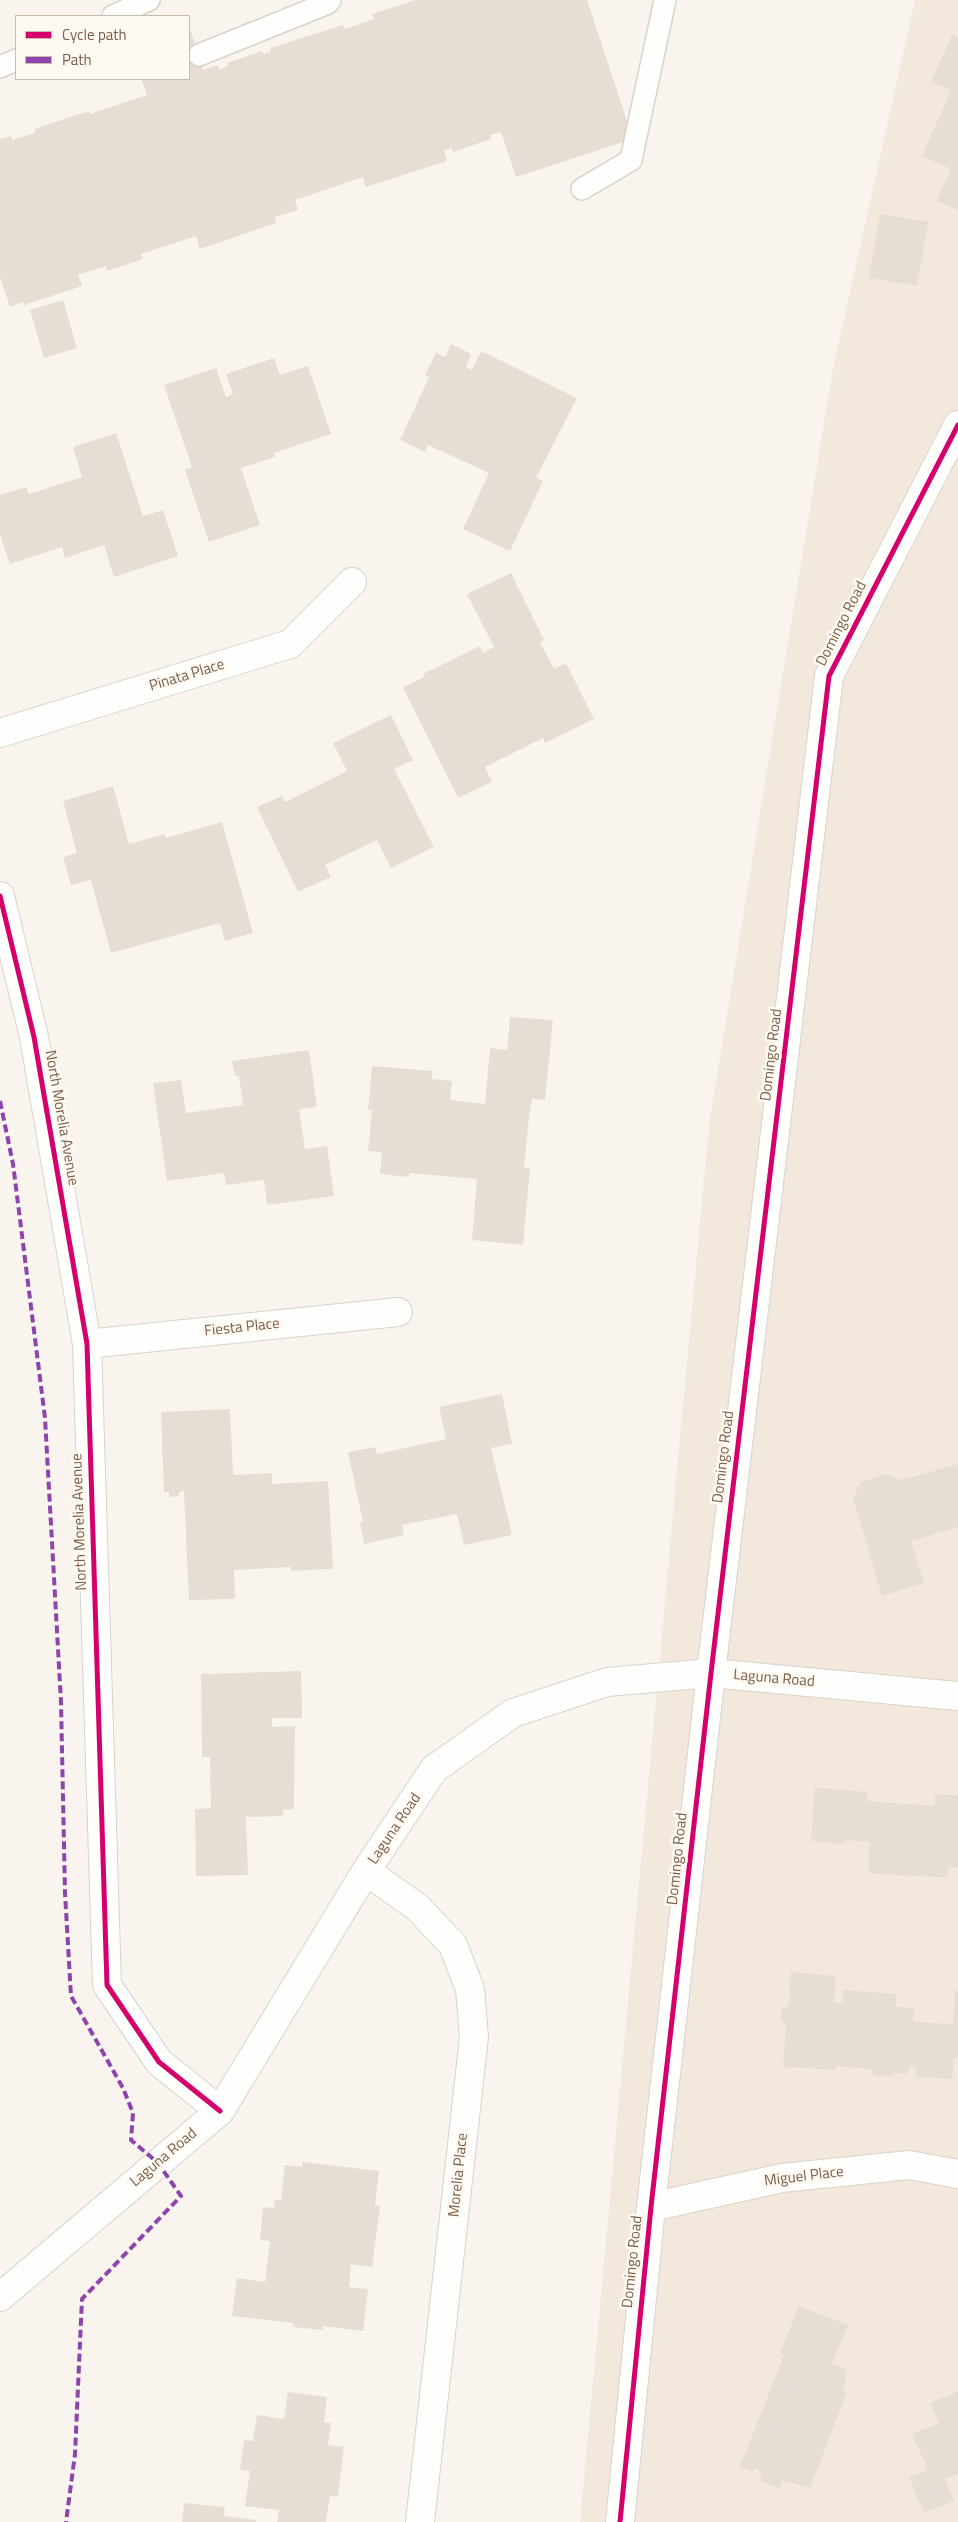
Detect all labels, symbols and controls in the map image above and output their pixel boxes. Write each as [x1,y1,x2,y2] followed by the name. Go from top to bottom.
[15,15,190,80] legend
[62,23,127,46] text: Cycle path
[62,48,92,71] text: Path
[813,579,871,669] street label: Domingo Road
[147,656,227,696] street label: Pinata Place
[757,1008,787,1102] street label: Domingo Road
[40,1049,82,1187] street label: North Morelia Avenue
[203,1315,281,1341] street label: Fiesta Place
[709,1410,739,1504] street label: Domingo Road
[69,1453,91,1591] street label: North Morelia Avenue
[733,1666,815,1692] street label: Laguna Road
[365,1790,425,1868] street label: Laguna Road
[664,1812,692,1906] street label: Domingo Road
[127,2125,201,2191] street label: Laguna Road
[446,2132,472,2218] street label: Morelia Place
[763,2163,845,2191] street label: Miguel Place
[619,2215,647,2309] street label: Domingo Road

